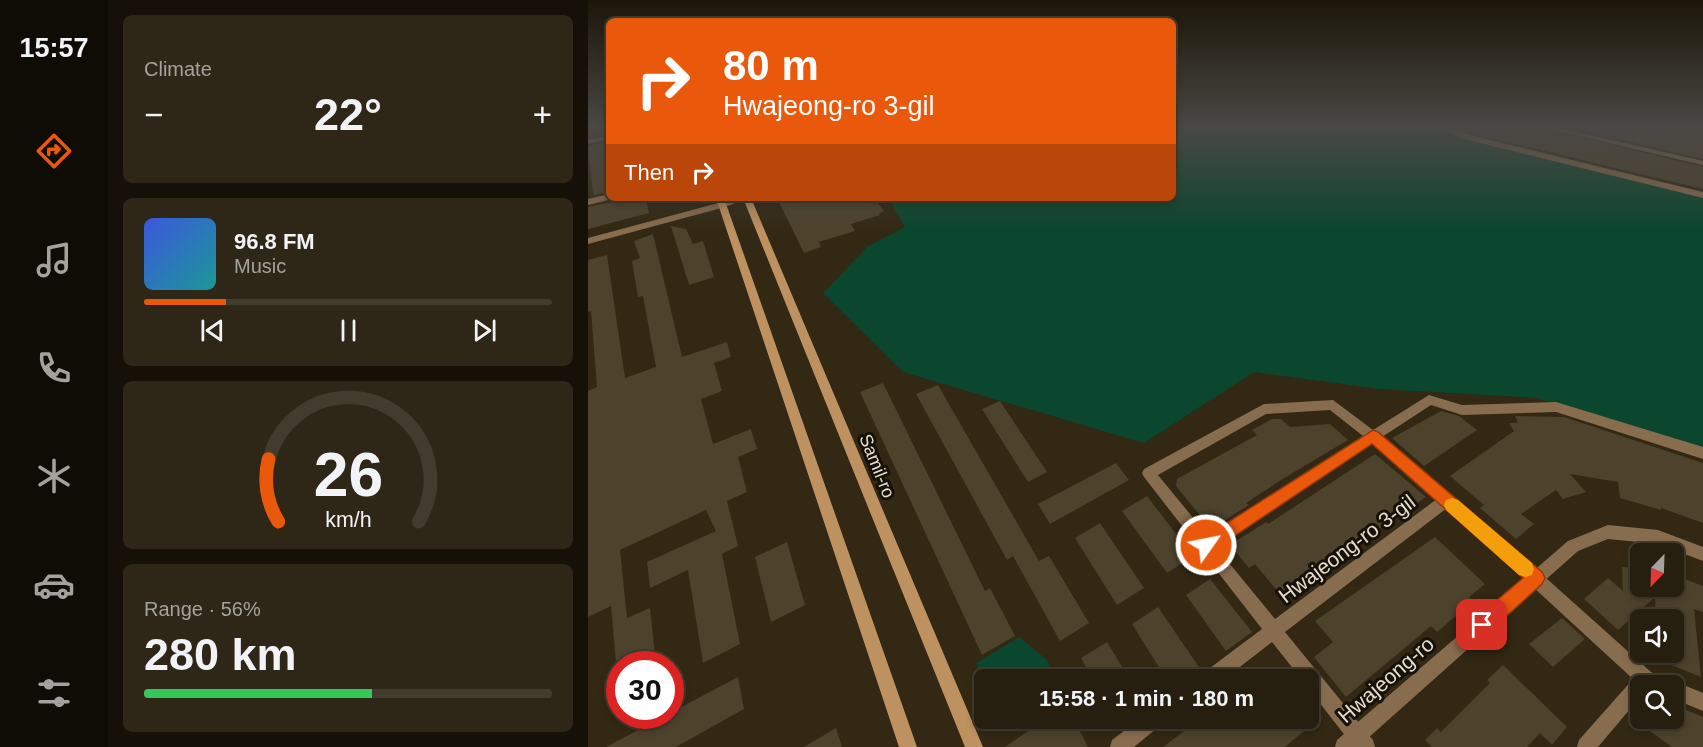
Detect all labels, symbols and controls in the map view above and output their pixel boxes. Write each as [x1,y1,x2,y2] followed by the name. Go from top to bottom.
[19,33,89,63] text: 15:57
[624,42,702,120] icon: right
[723,42,819,89] text: 80 m
[144,58,212,80] text: Climate
[314,89,382,140] text: 22°
[723,91,935,121] text: Hwajeong-ro 3-gil
[144,96,163,133] text: −
[533,96,552,133] text: +
[33,130,75,172] icon: directions
[686,156,719,189] icon: right
[624,160,674,185] text: Then
[234,229,315,254] text: 96.8 FM
[33,239,75,281] icon: music
[234,255,286,277] text: Music
[196,314,229,347] icon: previous
[332,314,365,347] icon: pause
[468,314,501,347] icon: next
[33,347,75,389] icon: phone
[855,431,899,501] street label: Samil-ro
[313,440,383,509] text: 26
[33,455,75,497] icon: climate
[1274,490,1419,607] street label: Hwajeong-ro 3-gil
[325,508,371,532] text: km/h
[1174,513,1238,577] position arrow
[1630,543,1684,597] north arrow
[1630,543,1684,729] map controls
[33,564,75,606] icon: car
[144,598,261,620] text: Range · 56%
[1456,599,1507,650] pin
[1465,608,1498,641] icon: arrive
[1630,609,1684,663] button: sound
[144,629,297,680] text: 280 km
[1333,632,1438,727] street label: Hwajeong-ro
[606,651,684,729] speed limit sign: 30
[33,672,75,714] icon: filters
[1630,675,1684,729] button: search
[1039,686,1254,711] text: 15:58 · 1 min · 180 m

